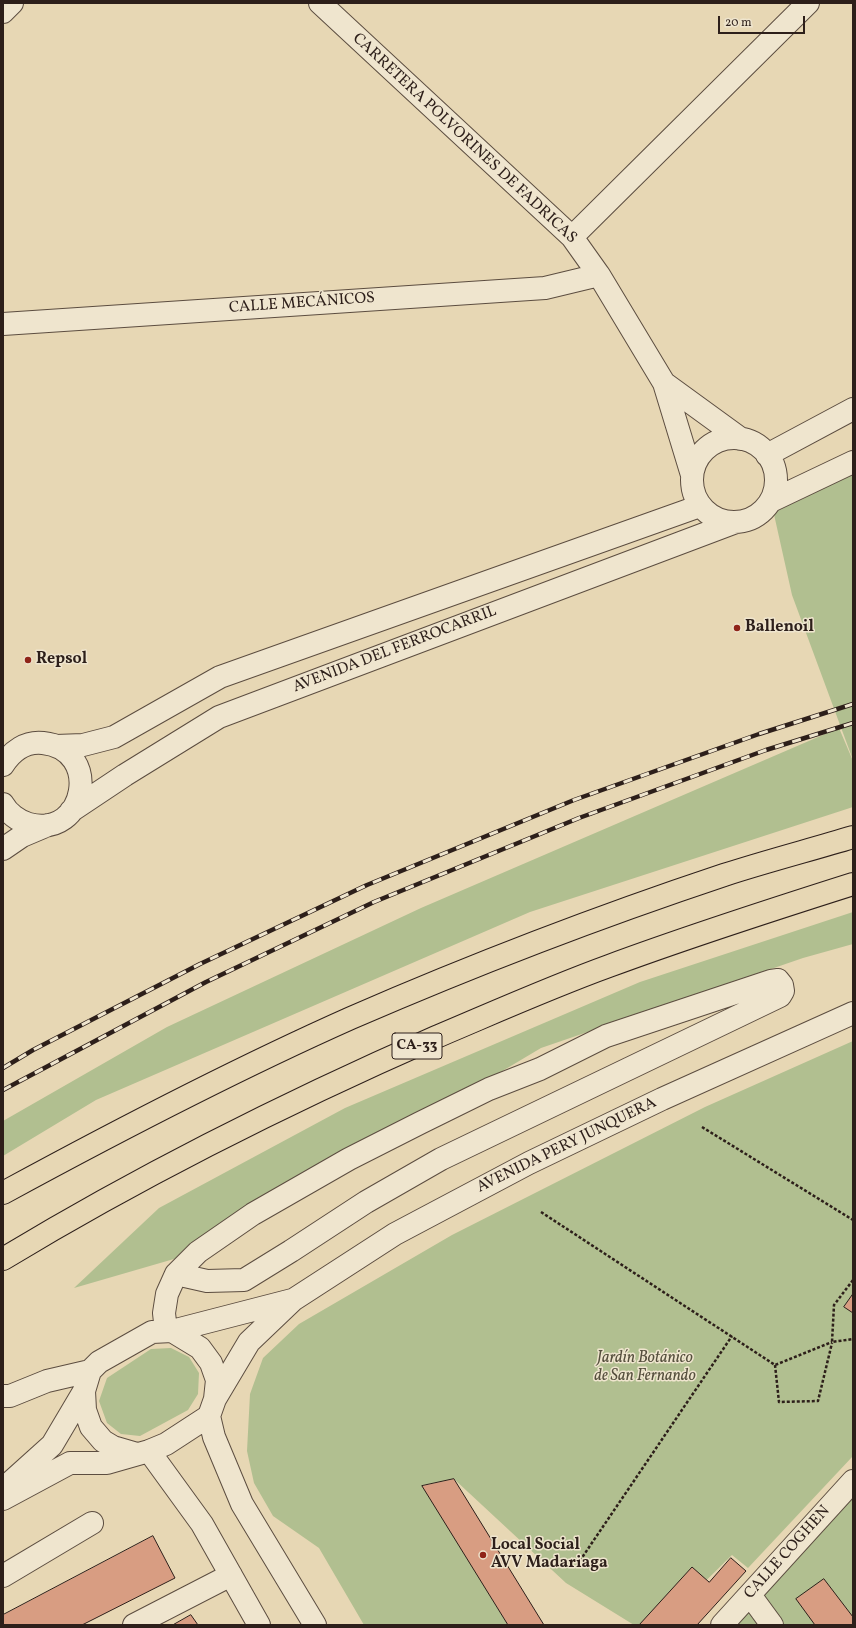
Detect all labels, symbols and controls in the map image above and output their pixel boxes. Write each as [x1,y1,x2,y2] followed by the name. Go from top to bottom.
[720,8,807,34] scale bar
[725,15,752,31] text: 20 m
[348,30,580,248] street label: CARRETERA POLVORINES DE FADRICAS
[228,289,376,319] street label: CALLE MECÁNICOS
[291,602,499,698] street label: AVENIDA DEL FERROCARRIL
[745,618,814,638] place label: Ballenoil
[732,623,742,633] marker: Ballenoil
[36,650,87,670] place label: Repsol
[23,655,33,665] marker: Repsol
[392,1033,442,1059] road number: CA-33
[474,1094,660,1198] street label: AVENIDA PERY JUNQUERA
[594,1349,696,1387] park label: Jardín Botánico de San Fernando
[741,1502,835,1604] street label: CALLE COGHEN
[491,1536,608,1574] place label: Local Social AVV Madariaga
[478,1550,488,1560] marker: Local Social AVV Madariaga

